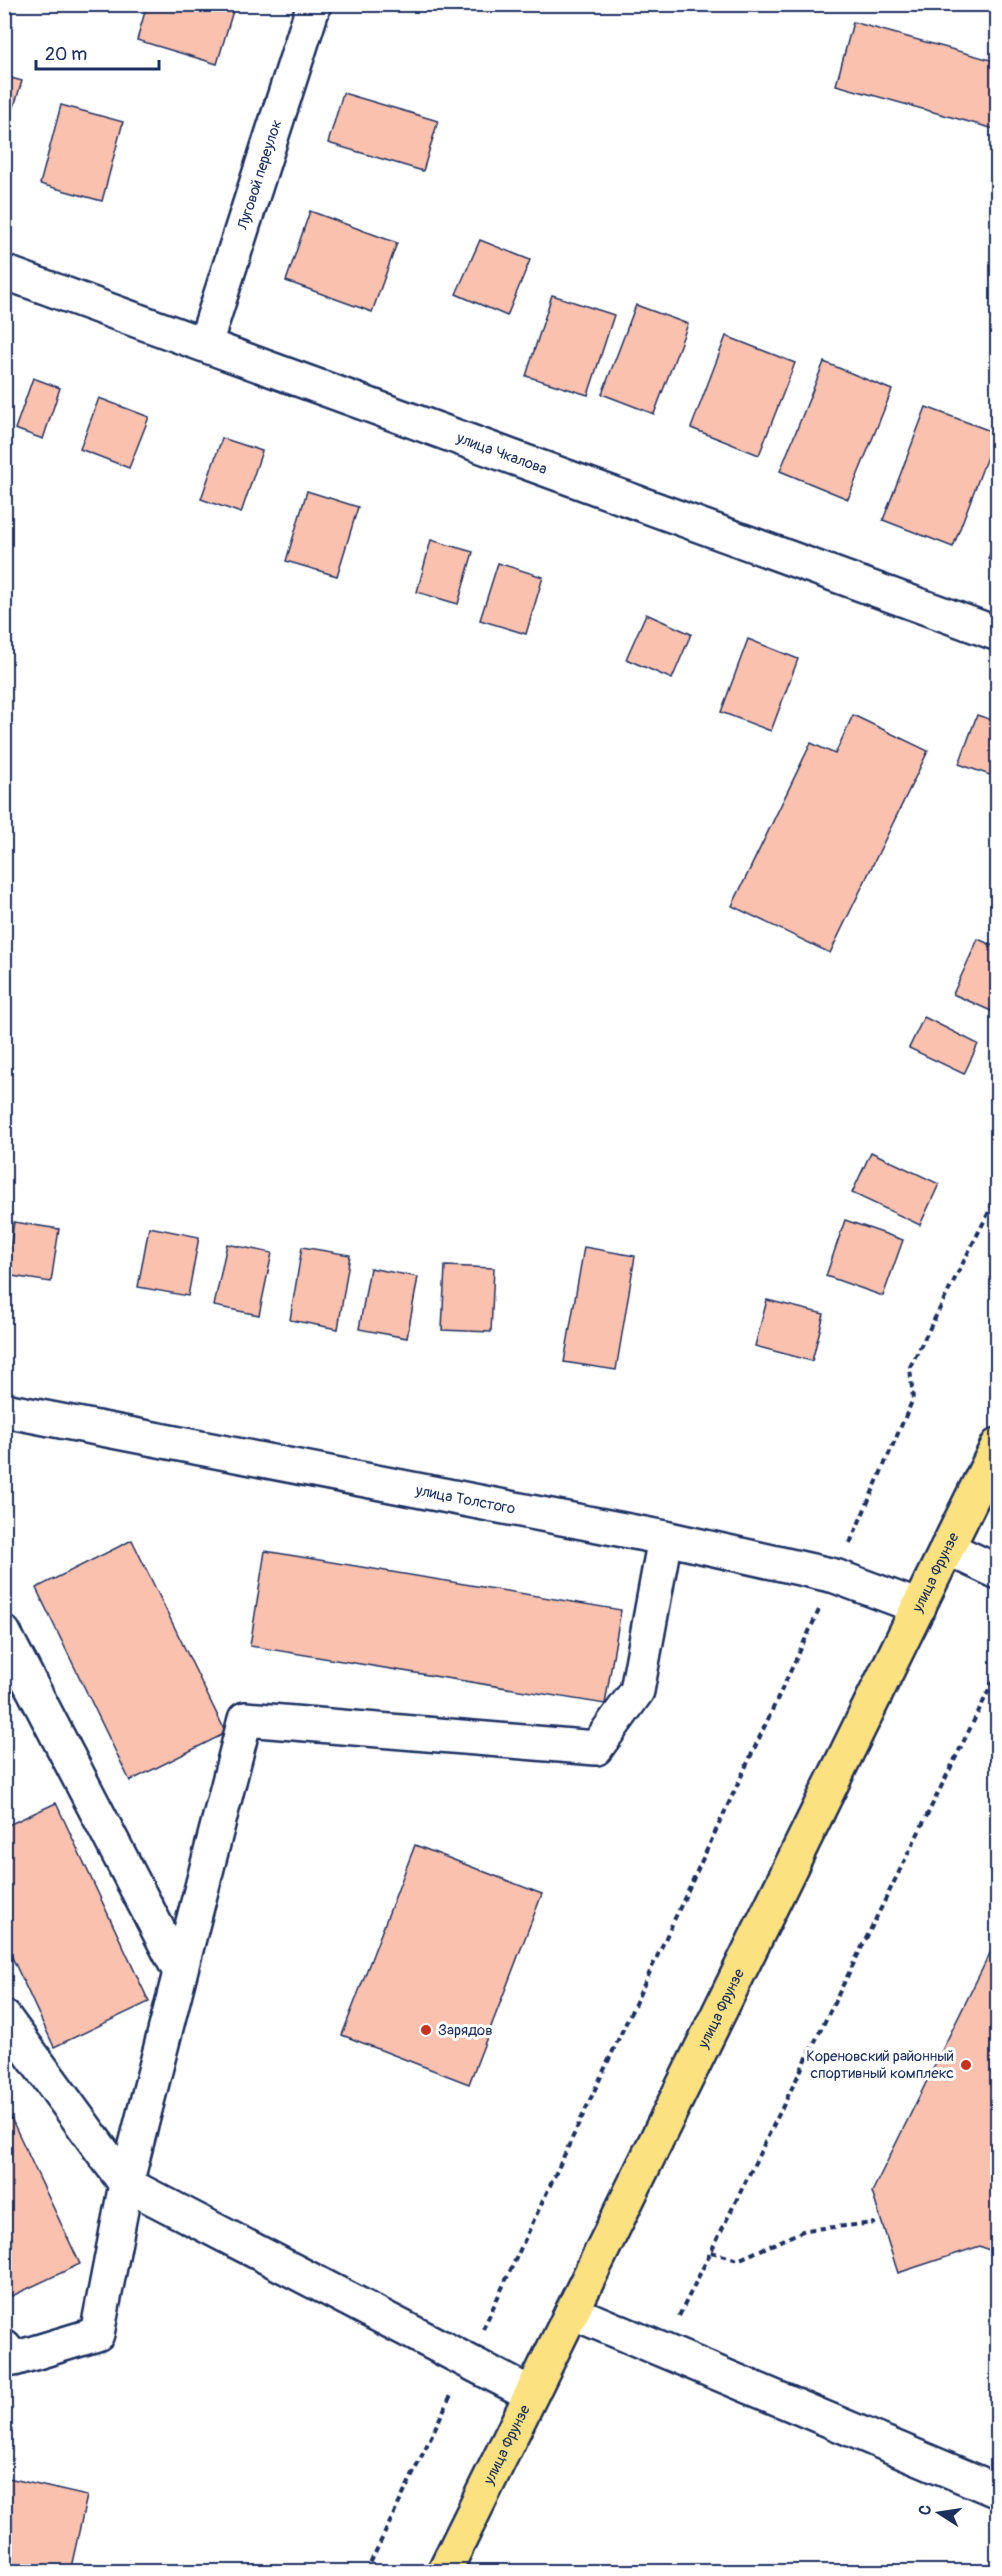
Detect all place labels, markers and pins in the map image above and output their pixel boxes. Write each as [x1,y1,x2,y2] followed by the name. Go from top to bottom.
[438,2021,493,2040] place label: Зарядов
[419,2023,433,2037] marker: Зарядов
[806,2047,954,2083] place label: Кореновский районный спортивный комплекс
[959,2058,973,2072] marker: Кореновский районный спортивный комплекс

